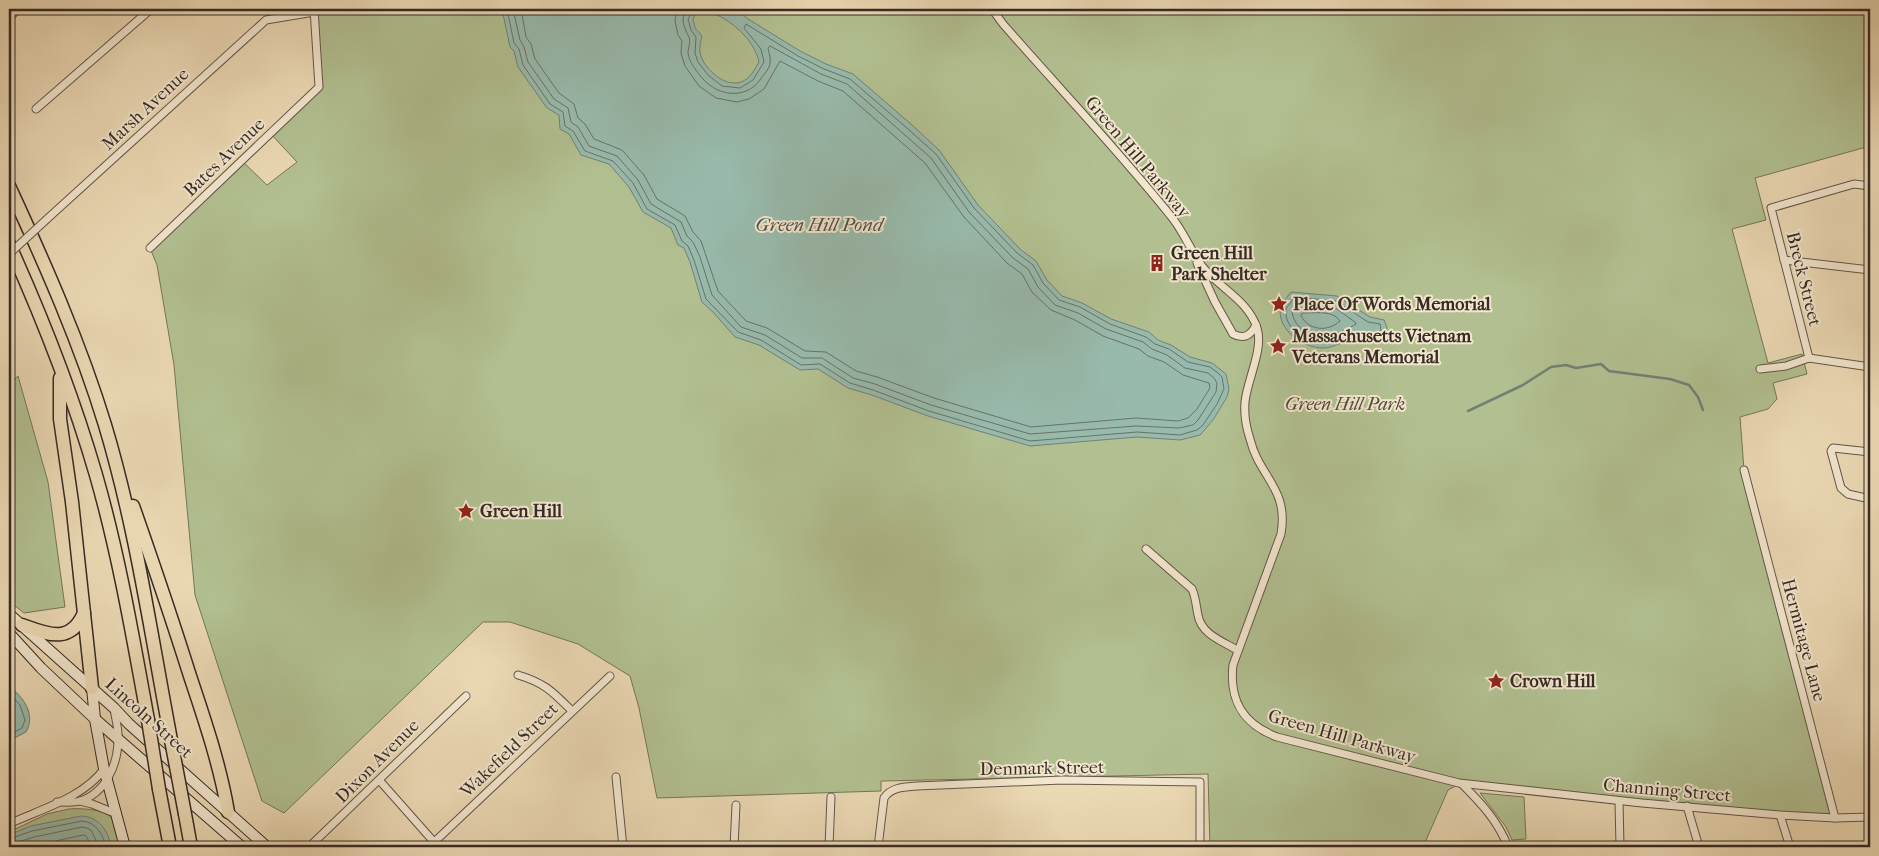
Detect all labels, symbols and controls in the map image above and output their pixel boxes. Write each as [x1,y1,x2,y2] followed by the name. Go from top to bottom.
[98,64,193,155] street label: Marsh Avenue
[1081,92,1196,224] street label: Green Hill Parkway
[180,114,269,201] street label: Bates Avenue
[755,214,885,236] water label: Green Hill Pond
[1782,230,1826,329] street label: Breck Street
[1171,243,1267,285] place label: Green Hill Park Shelter
[1147,253,1167,273] building icon: Green Hill Park Shelter
[1269,294,1289,314] place icon: Place Of Words Memorial
[1293,294,1491,315] place label: Place Of Words Memorial
[1291,326,1472,368] place label: Massachusetts Vietnam Veterans Memorial
[1268,336,1288,356] place icon: Massachusetts Vietnam Veterans Memorial
[1285,394,1405,415] park label: Green Hill Park
[456,501,476,521] place icon: Green Hill
[480,501,563,522] place label: Green Hill
[1777,576,1830,704] street label: Hermitage Lane
[1486,671,1506,691] place icon: Crown Hill
[1510,671,1597,692] place label: Crown Hill
[101,674,197,763] street label: Lincoln Street
[455,698,563,803] street label: Wakefield Street
[1266,705,1419,768] street label: Green Hill Parkway
[331,715,424,807] street label: Dixon Avenue
[980,757,1105,780] street label: Denmark Street
[1602,774,1732,807] street label: Channing Street

